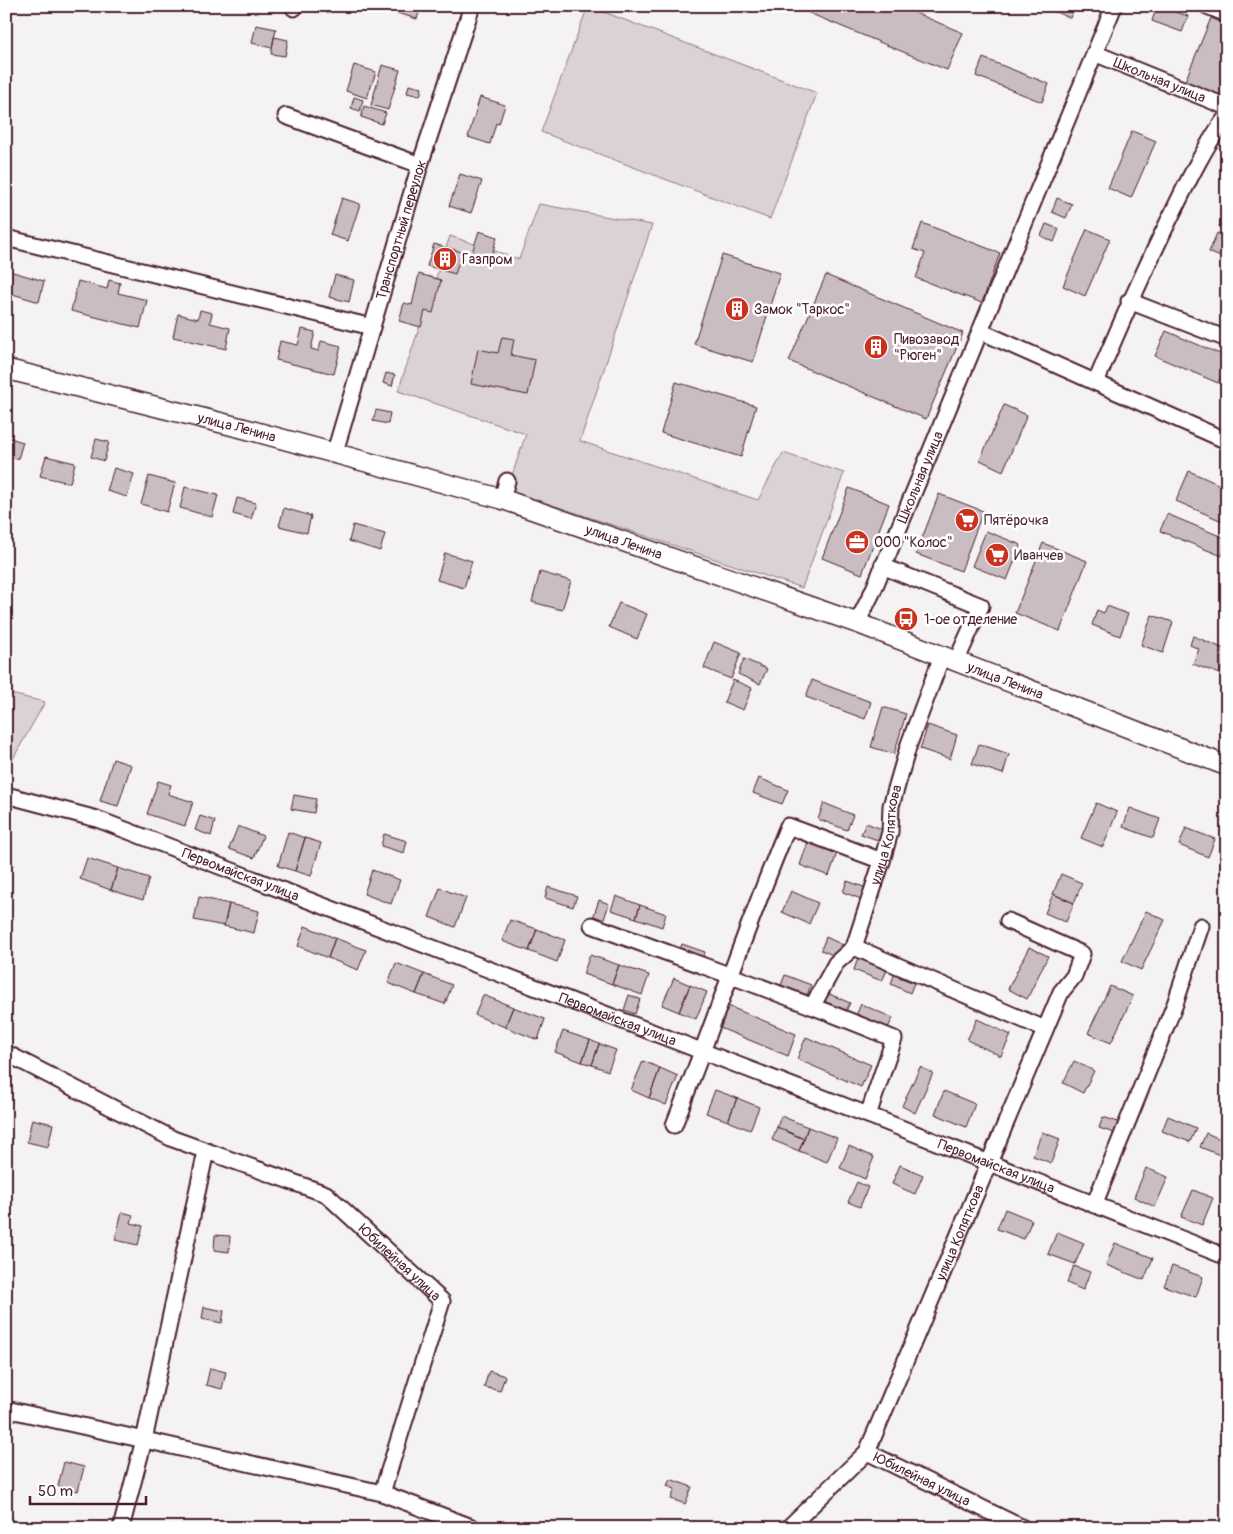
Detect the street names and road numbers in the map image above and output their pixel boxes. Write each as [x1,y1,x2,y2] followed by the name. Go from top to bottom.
[1111,54,1208,106] street label: Школьная улица
[373,158,430,302] street label: Транспортный переулок
[195,409,278,446] street label: улица Ленина
[894,429,947,526] street label: Школьная улица
[582,521,664,563] street label: улица Ленина
[964,658,1046,703] street label: улица Ленина
[866,783,906,888] street label: улица Копяткова
[179,844,302,905] street label: Первомайская улица
[557,989,679,1050] street label: Первомайская улица
[935,1135,1057,1197] street label: Первомайская улица
[932,1182,988,1284] street label: улица Копяткова
[355,1221,444,1305] street label: Юбилейная улица
[871,1449,973,1510] street label: Юбилейная улица

